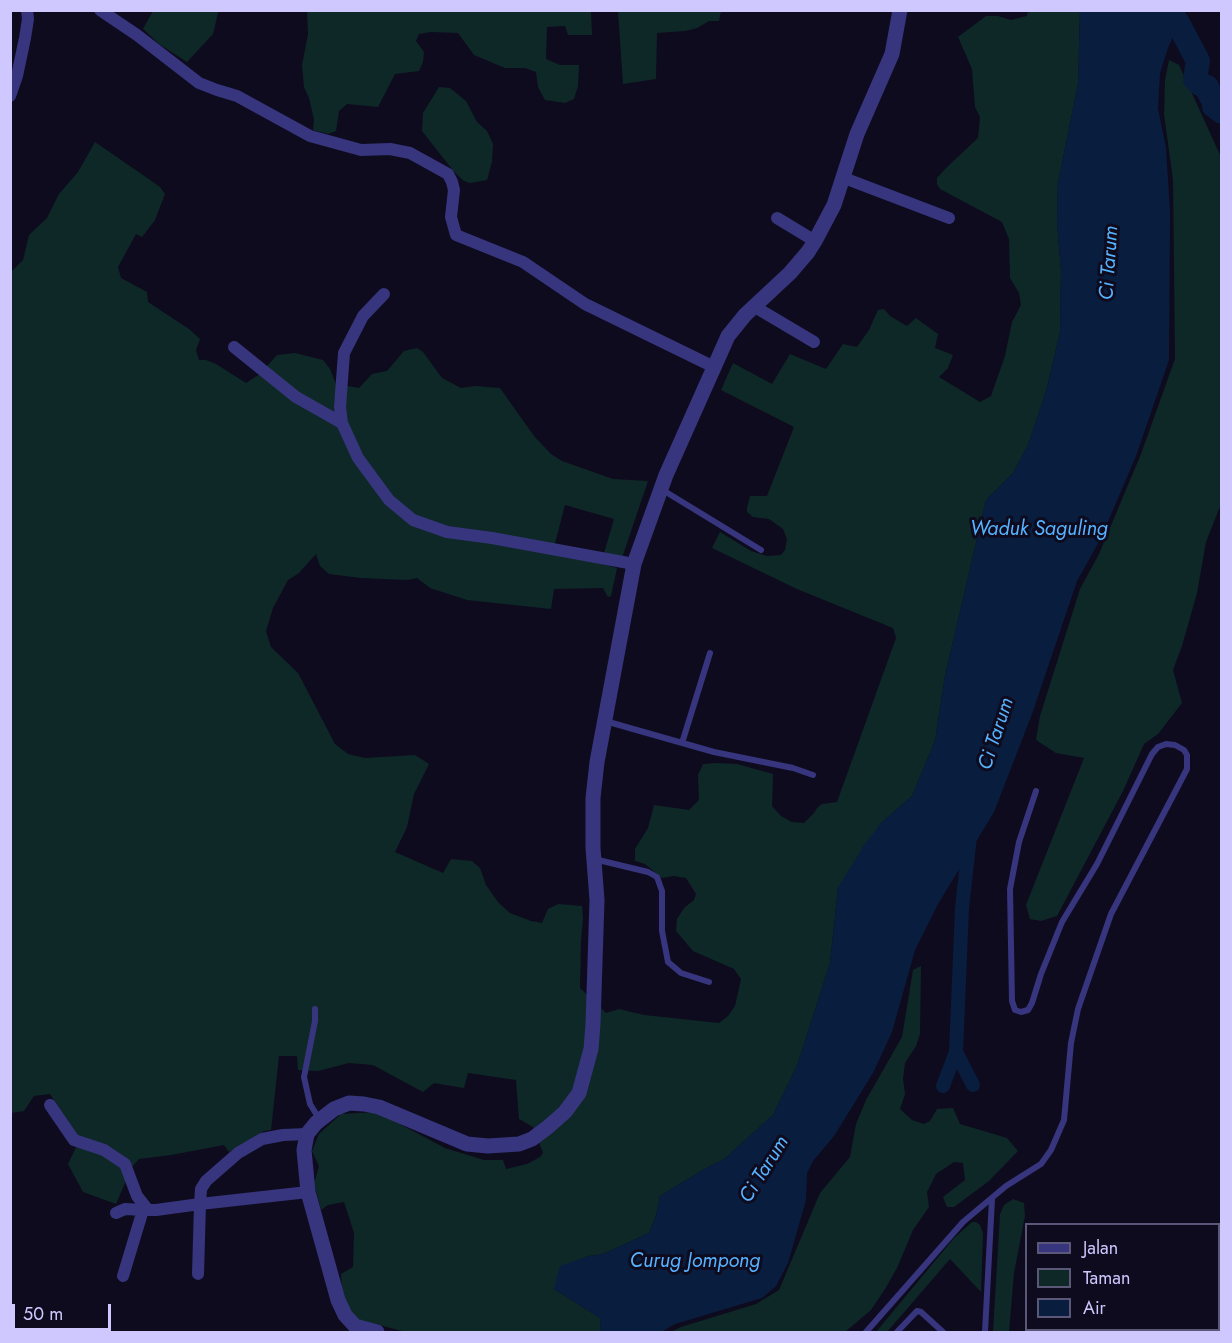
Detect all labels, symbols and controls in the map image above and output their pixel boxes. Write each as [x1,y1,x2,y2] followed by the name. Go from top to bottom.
[1095,225,1125,301] water label: Ci Tarum
[970,518,1108,542] water label: Waduk Saguling
[974,695,1020,773] water label: Ci Tarum
[735,1132,795,1208] water label: Ci Tarum
[1025,1223,1220,1331] legend
[1083,1235,1118,1261] text: Jalan
[630,1250,760,1274] water label: Curug Jompong
[1083,1265,1130,1291] text: Taman
[15,1292,114,1330] scale bar
[1083,1295,1106,1321] text: Air
[23,1301,63,1327] text: 50 m

